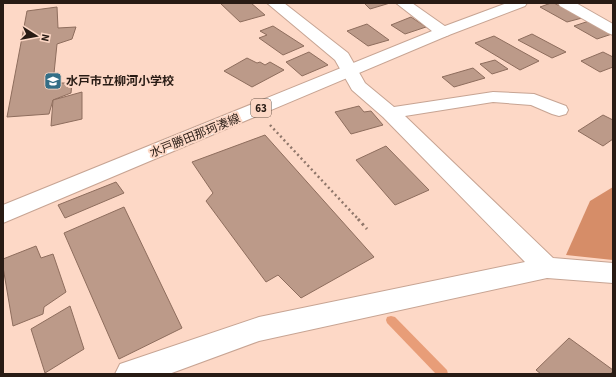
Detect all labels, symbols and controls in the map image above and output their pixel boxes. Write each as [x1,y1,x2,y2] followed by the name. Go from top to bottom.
[16,16,56,56] north arrow
[37,33,53,43] text: N
[43,71,63,91] school or university icon: 水戸市立柳河小学校
[66,73,174,90] place label: 水戸市立柳河小学校
[251,99,271,117] road number: 63
[147,110,243,162] street label: 水戸勝田那珂湊線

